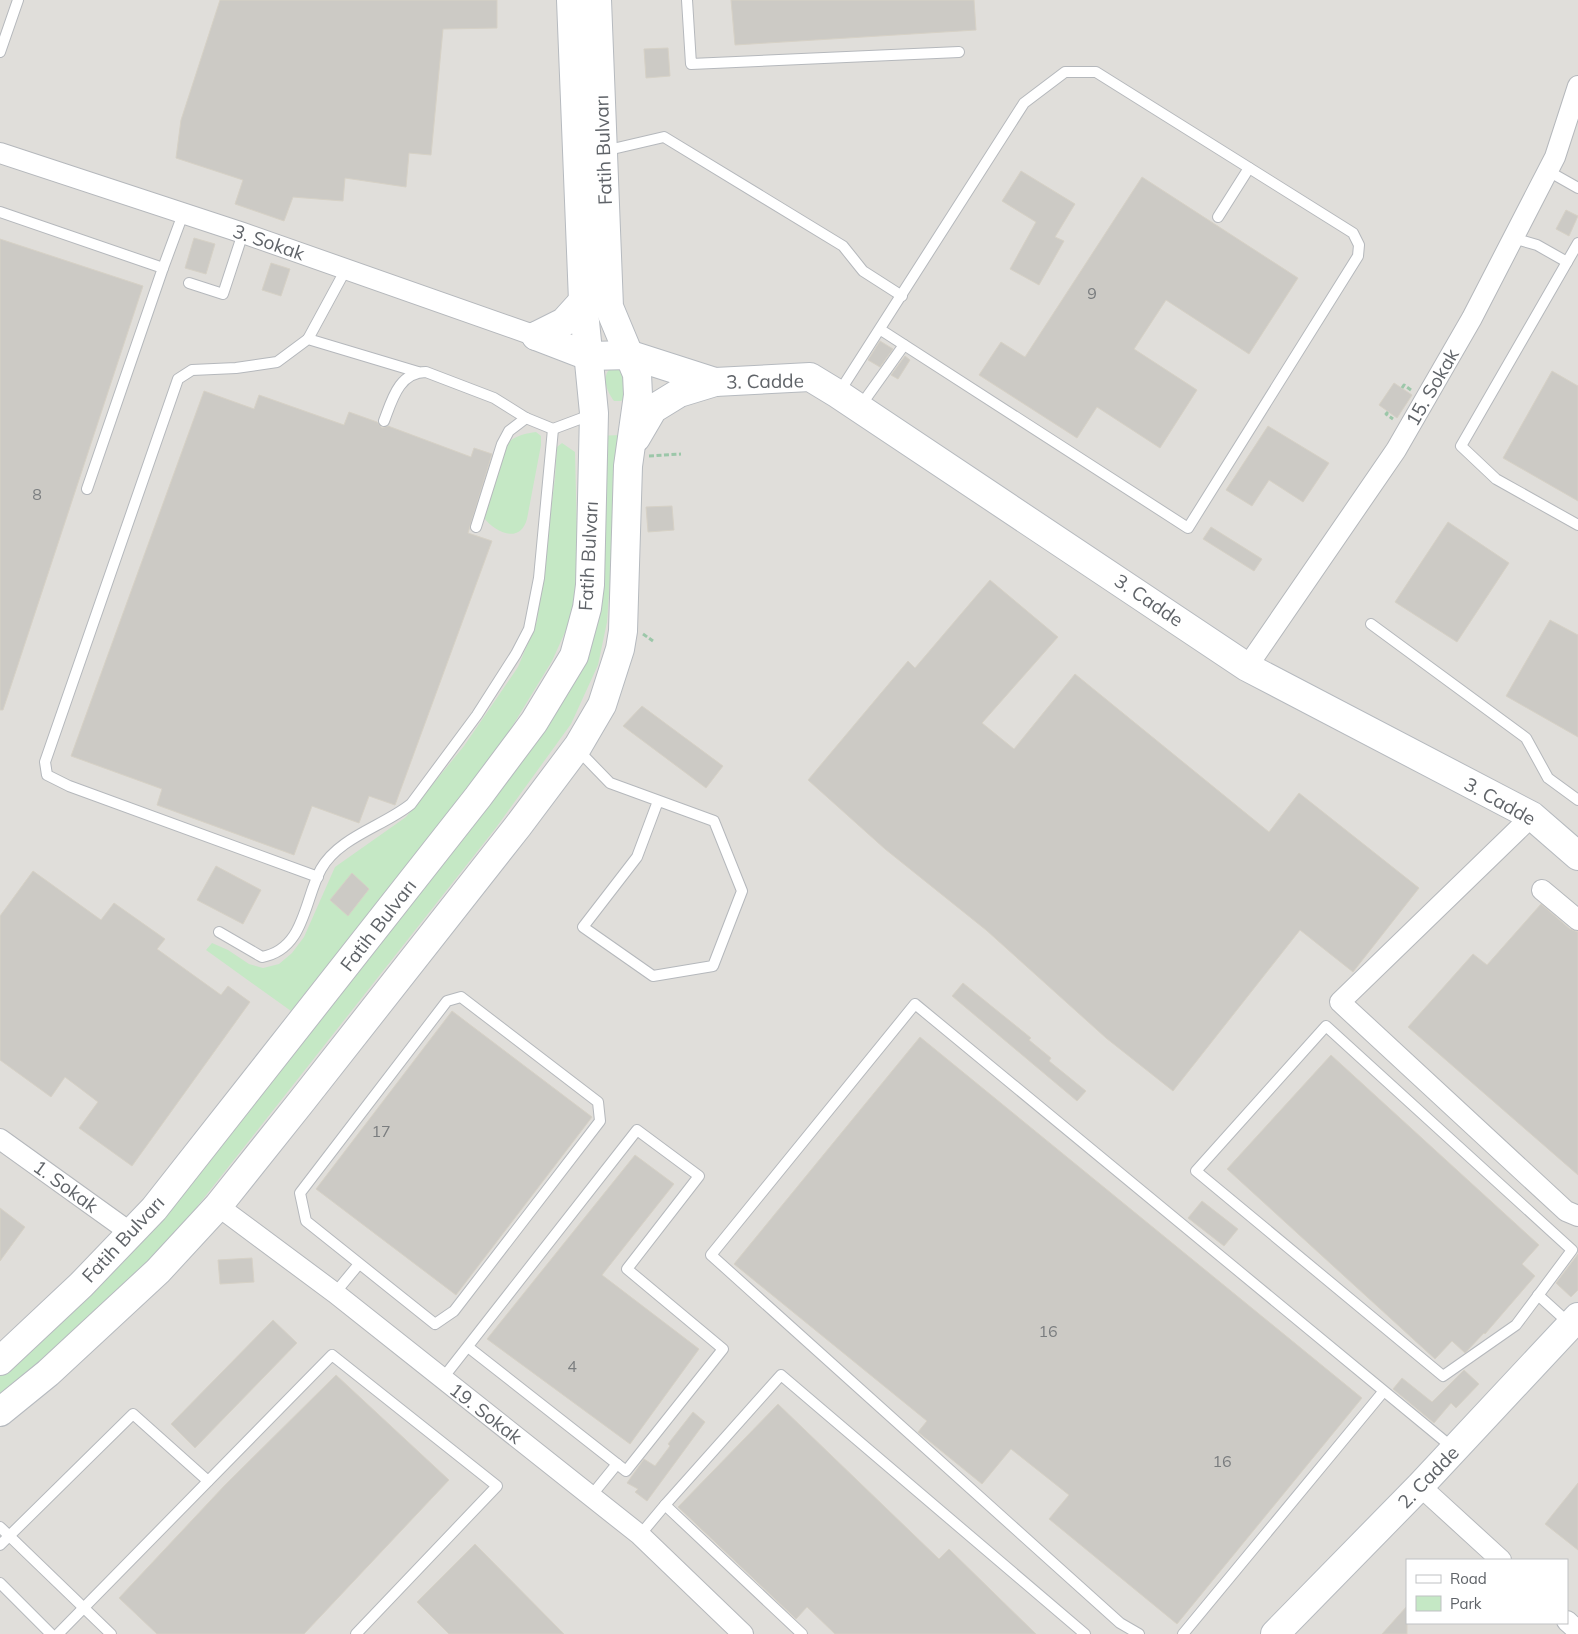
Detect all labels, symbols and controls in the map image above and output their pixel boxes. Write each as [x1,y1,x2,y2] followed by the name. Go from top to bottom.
[589,95,617,205] street label: Fatih Bulvarı
[230,219,308,266] street label: 3. Sokak
[1087,283,1097,303] house number: 9
[1400,344,1464,430] street label: 15. Sokak
[726,368,804,394] street label: 3. Cadde
[32,484,42,504] house number: 8
[573,500,603,612] street label: Fatih Bulvarı
[1110,568,1188,632] street label: 3. Cadde
[1460,772,1540,830] street label: 3. Cadde
[335,874,421,976] street label: Fatih Bulvarı
[371,1121,391,1141] house number: 17
[29,1154,103,1218] street label: 1. Sokak
[77,1191,169,1287] street label: Fatih Bulvarı
[1038,1321,1058,1341] house number: 16
[567,1356,577,1376] house number: 4
[445,1377,527,1449] street label: 19. Sokak
[1392,1441,1464,1513] street label: 2. Cadde
[1212,1451,1232,1471] house number: 16
[1406,1559,1568,1624] legend
[1450,1569,1487,1588] text: Road
[1450,1594,1482,1613] text: Park

